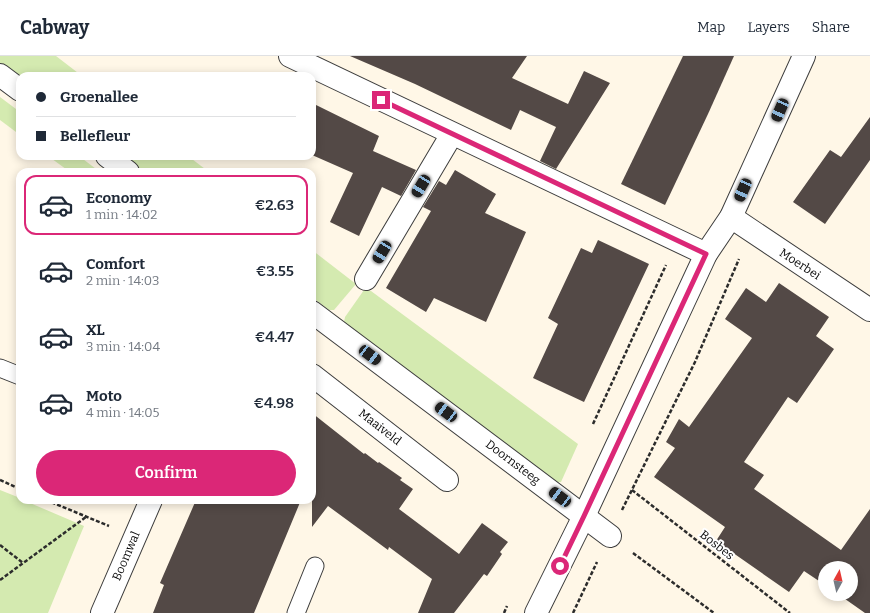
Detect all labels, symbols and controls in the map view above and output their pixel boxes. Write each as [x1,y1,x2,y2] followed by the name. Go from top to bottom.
[20,16,89,39] text: Cabway
[697,19,725,36] text: Map
[747,19,790,36] text: Layers
[812,19,850,36] text: Share
[60,88,138,106] text: Groenallee
[372,91,390,109] route end
[770,97,790,123] car
[60,127,130,145] text: Bellefleur
[410,173,432,199] car
[733,177,753,203] car
[38,187,74,223] icon: car
[86,189,152,207] text: Economy
[255,196,294,214] text: €2.63
[86,207,157,222] text: 1 min · 14:02
[371,239,393,265] car
[777,246,824,283] street label: Moerbei
[38,253,74,289] icon: car
[86,255,145,273] text: Comfort
[256,262,294,280] text: €3.55
[86,273,159,288] text: 2 min · 14:03
[38,319,74,355] icon: car
[86,321,105,339] text: XL
[255,328,294,346] text: €4.47
[86,339,160,354] text: 3 min · 14:04
[357,343,383,367] car
[38,385,74,421] icon: car
[86,387,122,405] text: Moto
[253,394,294,412] text: €4.98
[433,400,459,424] car
[86,405,160,420] text: 4 min · 14:05
[356,406,404,448] street label: Maaiveld
[483,437,543,487] street label: Doornsteeg
[36,450,296,496] button: Confirm
[547,485,573,509] car
[697,527,737,563] street label: Bosbes
[109,529,143,583] street label: Boomwal
[551,557,569,575] route start
[818,561,858,601] north arrow
[818,561,858,601] map controls

